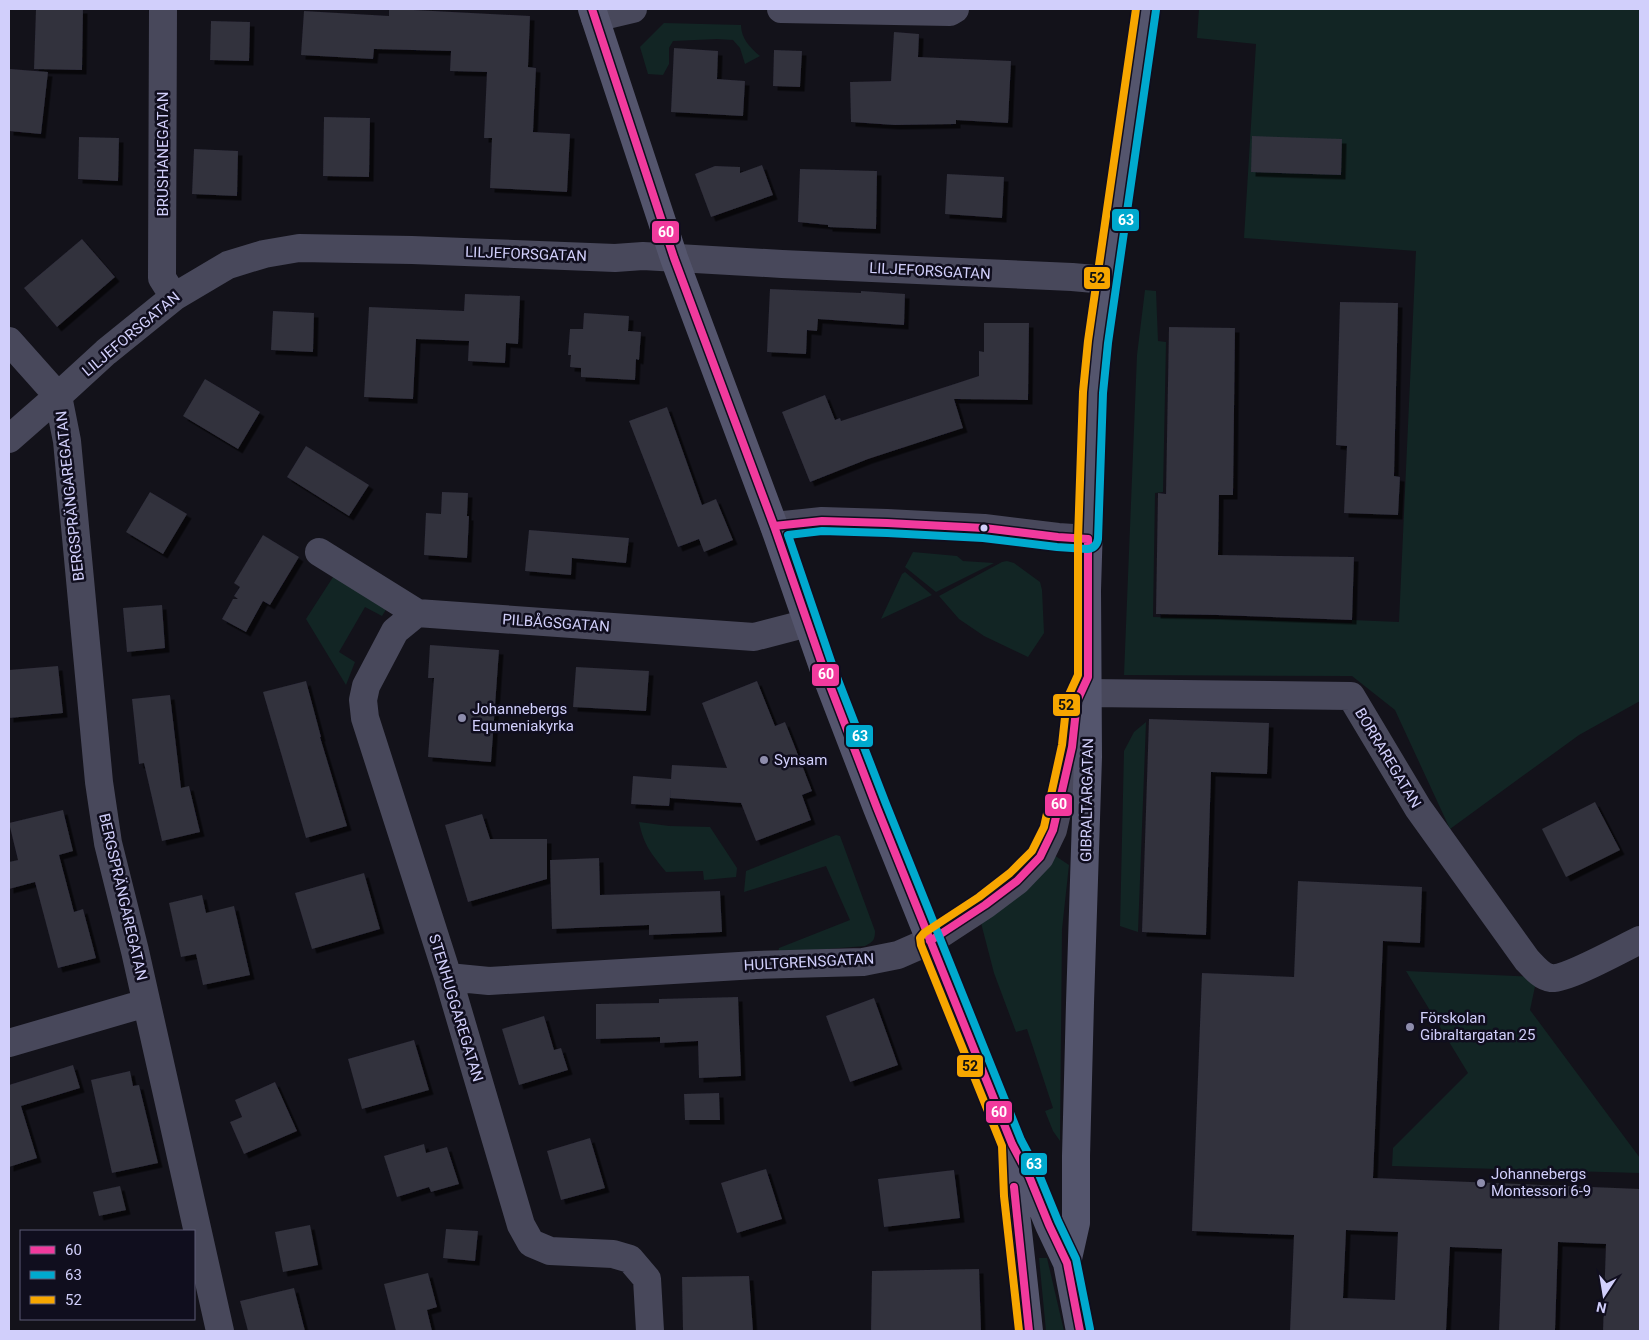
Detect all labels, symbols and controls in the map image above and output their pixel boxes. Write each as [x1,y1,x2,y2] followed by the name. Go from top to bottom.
[154,92,172,216] street label: BRUSHANEGATAN
[1111,208,1140,232] line badge: 63
[1118,212,1134,228] text: 63
[651,220,680,244] line badge: 60
[658,224,674,240] text: 60
[465,243,587,265] street label: LILJEFORSGATAN
[869,259,991,283] street label: LILJEFORSGATAN
[1083,266,1111,290] line badge: 52
[1089,270,1105,286] text: 52
[79,288,183,380] street label: LILJEFORSGATAN
[52,410,88,582] street label: BERGSPRÄNGAREGATAN
[979,523,989,533] unlabelled marker
[502,610,610,636] street label: PILBÅGSGATAN
[811,663,840,687] line badge: 60
[818,666,834,682] text: 60
[1052,693,1081,717] line badge: 52
[1058,697,1074,713] text: 52
[472,700,574,735] place label: Johannebergs Equmeniakyrka
[1351,705,1425,811] street label: BORRAREGATAN
[456,712,468,724] marker: Johannebergs Equmeniakyrka
[845,724,874,748] line badge: 63
[852,728,868,744] text: 63
[1077,738,1097,862] street label: GIBRALTARGATAN
[774,751,827,769] place label: Synsam
[758,754,770,766] marker: Synsam
[1044,793,1073,817] line badge: 60
[1051,796,1067,812] text: 60
[95,812,151,982] street label: BERGSPRÄNGAREGATAN
[425,932,487,1084] street label: STENHUGGAREGATAN
[743,950,875,974] street label: HULTGRENSGATAN
[1420,1009,1535,1044] place label: Förskolan Gibraltargatan 25
[1404,1021,1416,1033] marker: Förskolan Gibraltargatan 25
[956,1054,984,1078] line badge: 52
[962,1058,978,1074] text: 52
[985,1100,1013,1124] line badge: 60
[991,1104,1007,1120] text: 60
[1020,1152,1048,1176] line badge: 63
[1026,1156,1042,1172] text: 63
[1491,1165,1591,1200] place label: Johannebergs Montessori 6-9
[1475,1177,1487,1189] marker: Johannebergs Montessori 6-9
[20,1230,195,1320] legend
[65,1241,82,1259] text: 60
[65,1266,82,1284] text: 63
[1579,1270,1629,1320] north arrow
[65,1291,82,1309] text: 52
[1595,1299,1608,1317] text: N

